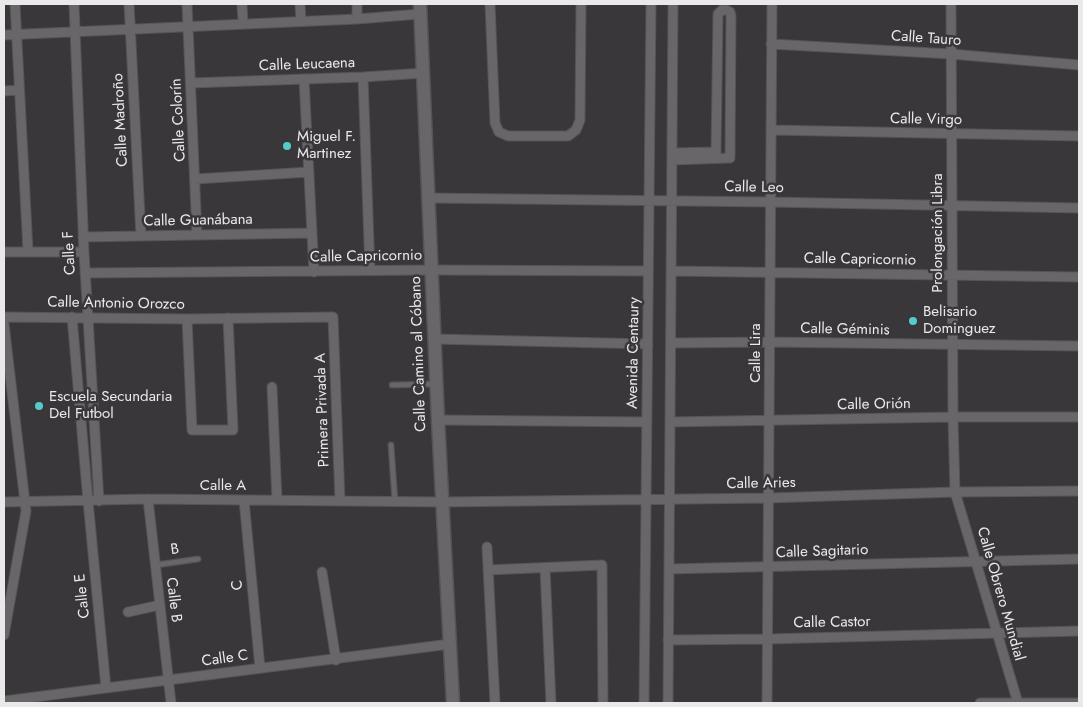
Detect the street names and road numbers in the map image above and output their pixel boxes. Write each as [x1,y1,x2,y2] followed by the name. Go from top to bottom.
[890,28,962,50] street label: Calle Tauro
[259,54,355,76] street label: Calle Leucaena
[110,73,132,167] street label: Calle Madroño
[168,78,190,162] street label: Calle Colorín
[890,110,962,130] street label: Calle Virgo
[929,173,947,293] street label: Prolongación Libra
[724,178,784,198] street label: Calle Leo
[143,211,253,231] street label: Calle Guanábana
[60,231,80,275] street label: Calle F
[310,247,422,267] street label: Calle Capricornio
[804,250,916,270] street label: Calle Capricornio
[407,276,431,432] street label: Calle Camino al Cóbano
[47,294,185,314] street label: Calle Antonio Orozco
[624,297,644,409] street label: Avenida Centaury
[800,320,890,340] street label: Calle Géminis
[747,323,765,383] street label: Calle Lira
[312,353,334,467] street label: Primera Privada A
[837,395,911,415] street label: Calle Orión
[726,474,796,494] street label: Calle Aries
[200,477,246,495] street label: Calle A
[972,525,1028,663] street label: Calle Obrero Mundial
[170,541,180,559] street label: B
[775,541,869,563] street label: Calle Sagitario
[72,573,94,619] street label: Calle E
[161,577,185,623] street label: Calle B
[229,579,247,591] street label: C
[793,613,871,633] street label: Calle Castor
[201,647,249,671] street label: Calle C

